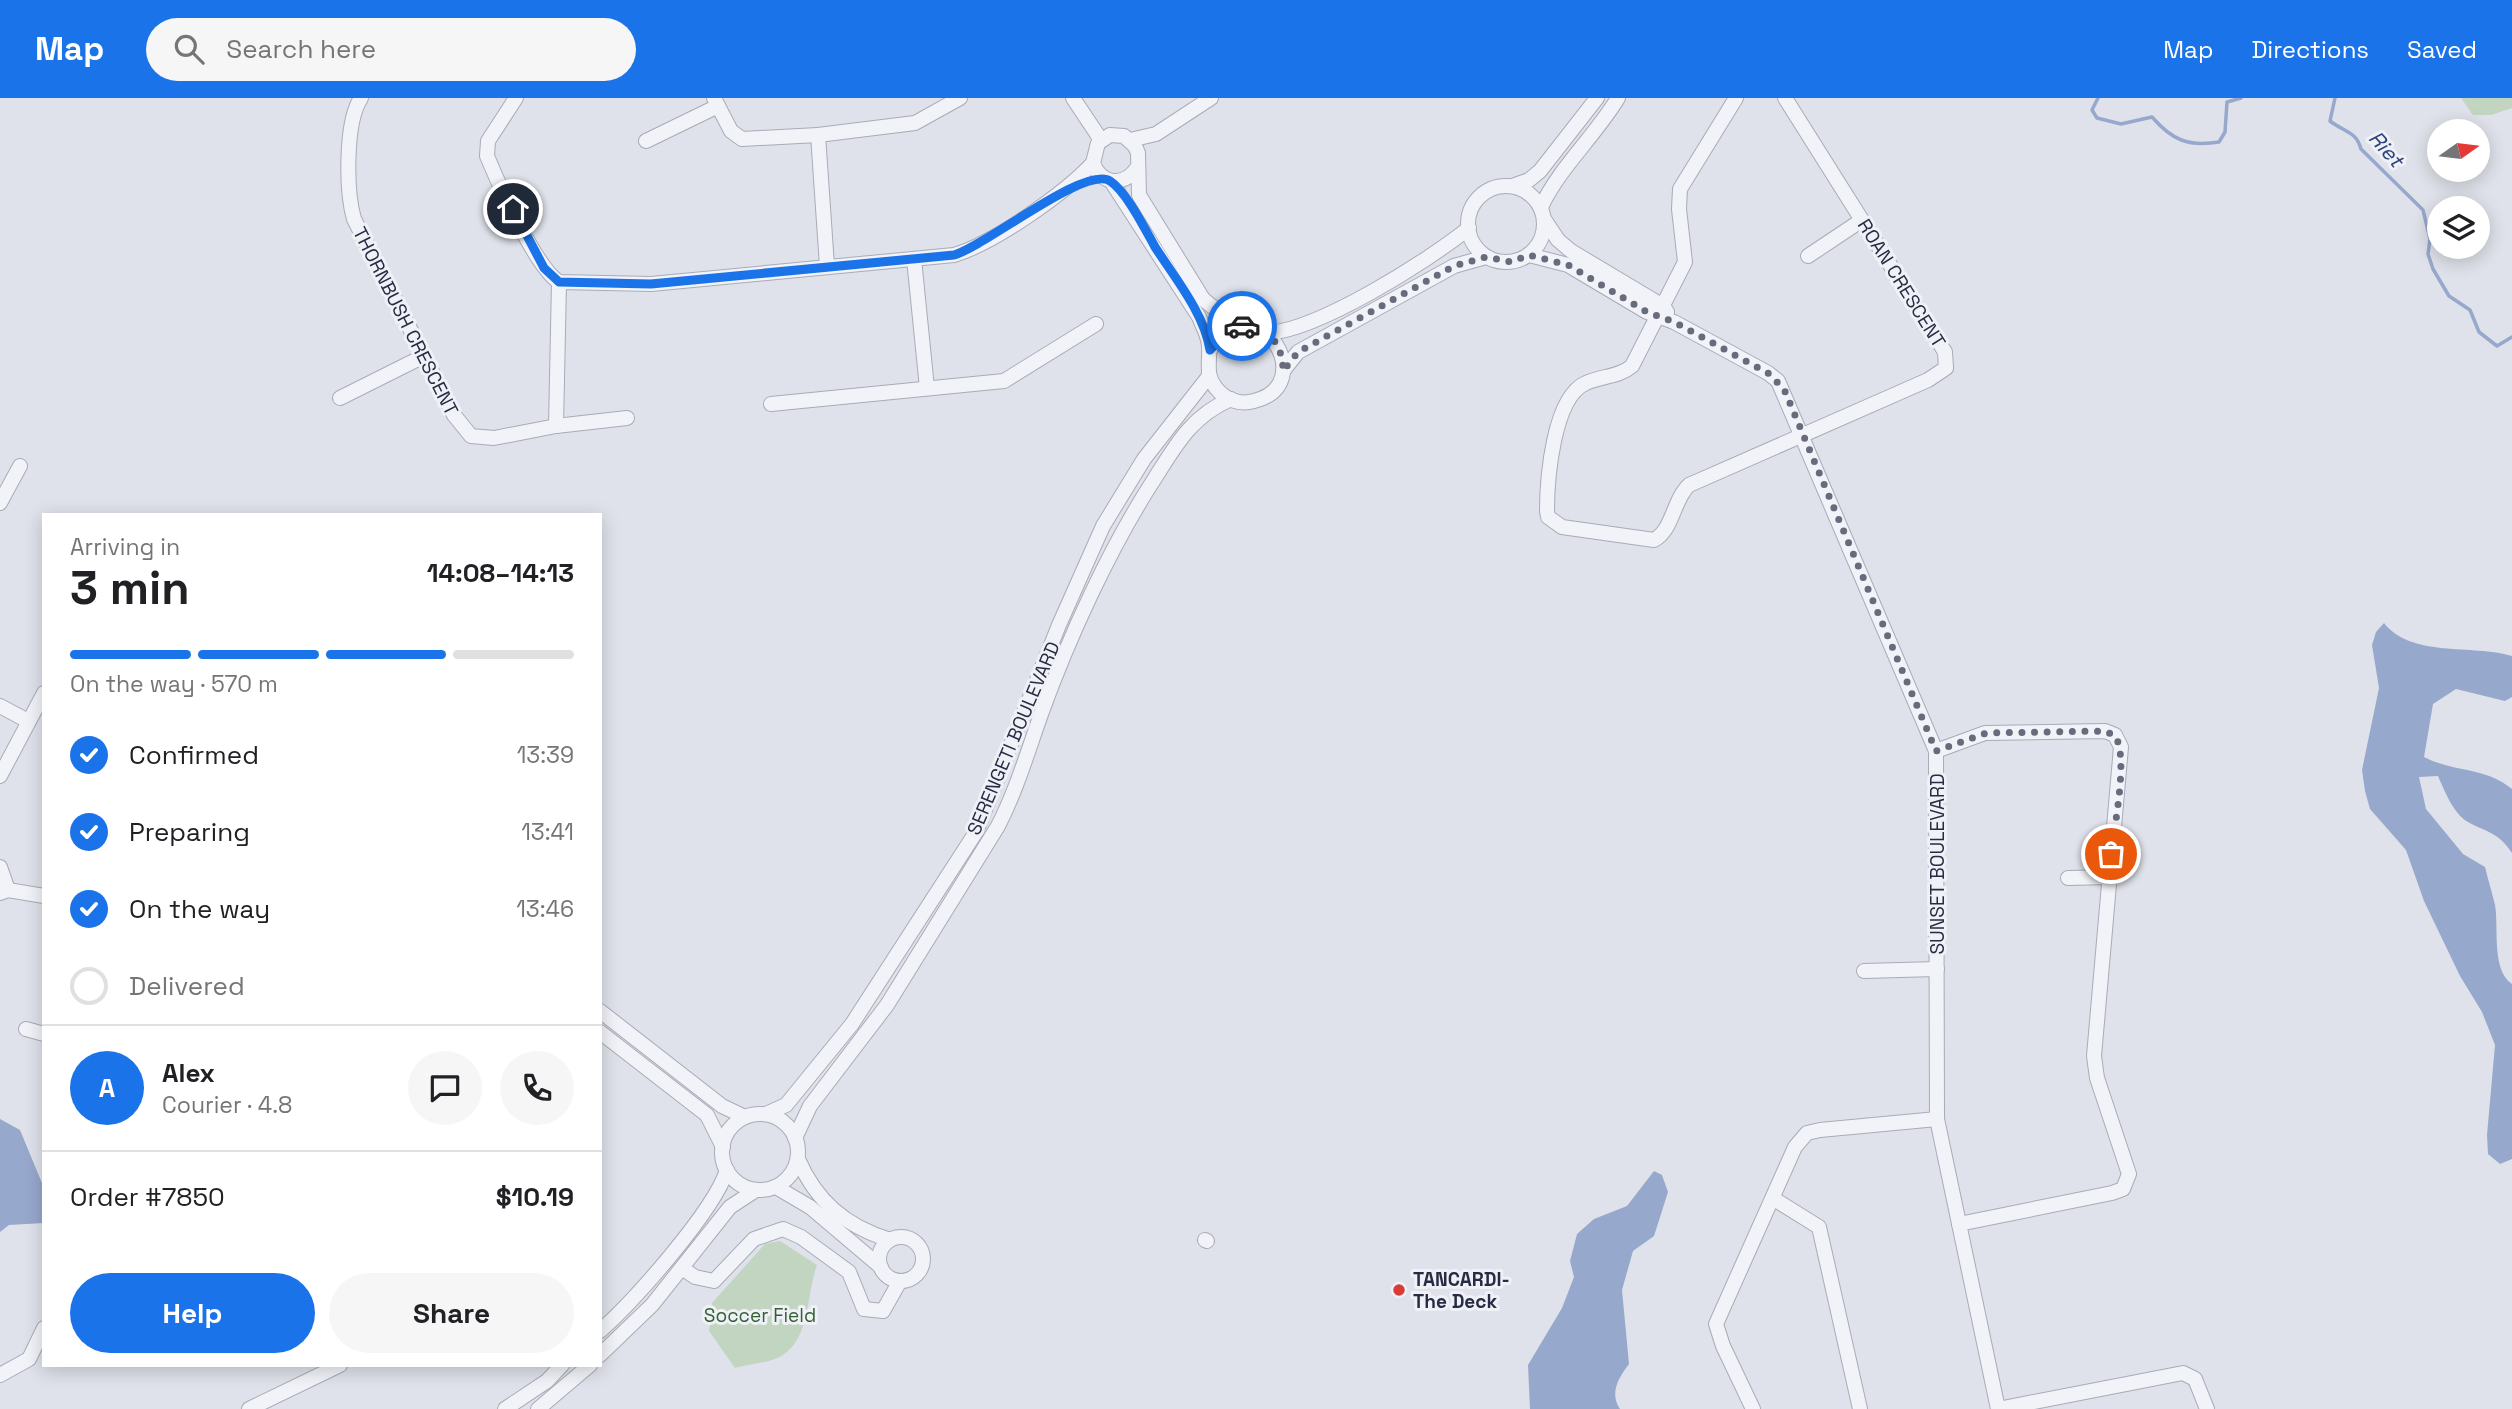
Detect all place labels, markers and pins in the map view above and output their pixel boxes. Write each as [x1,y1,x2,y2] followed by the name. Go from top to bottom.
[483,179,543,239] pin
[2081,824,2141,884] pin
[1413,1267,1510,1314] place label: TANCARDI- The Deck
[1391,1282,1407,1298] marker: TANCARDI- The Deck

